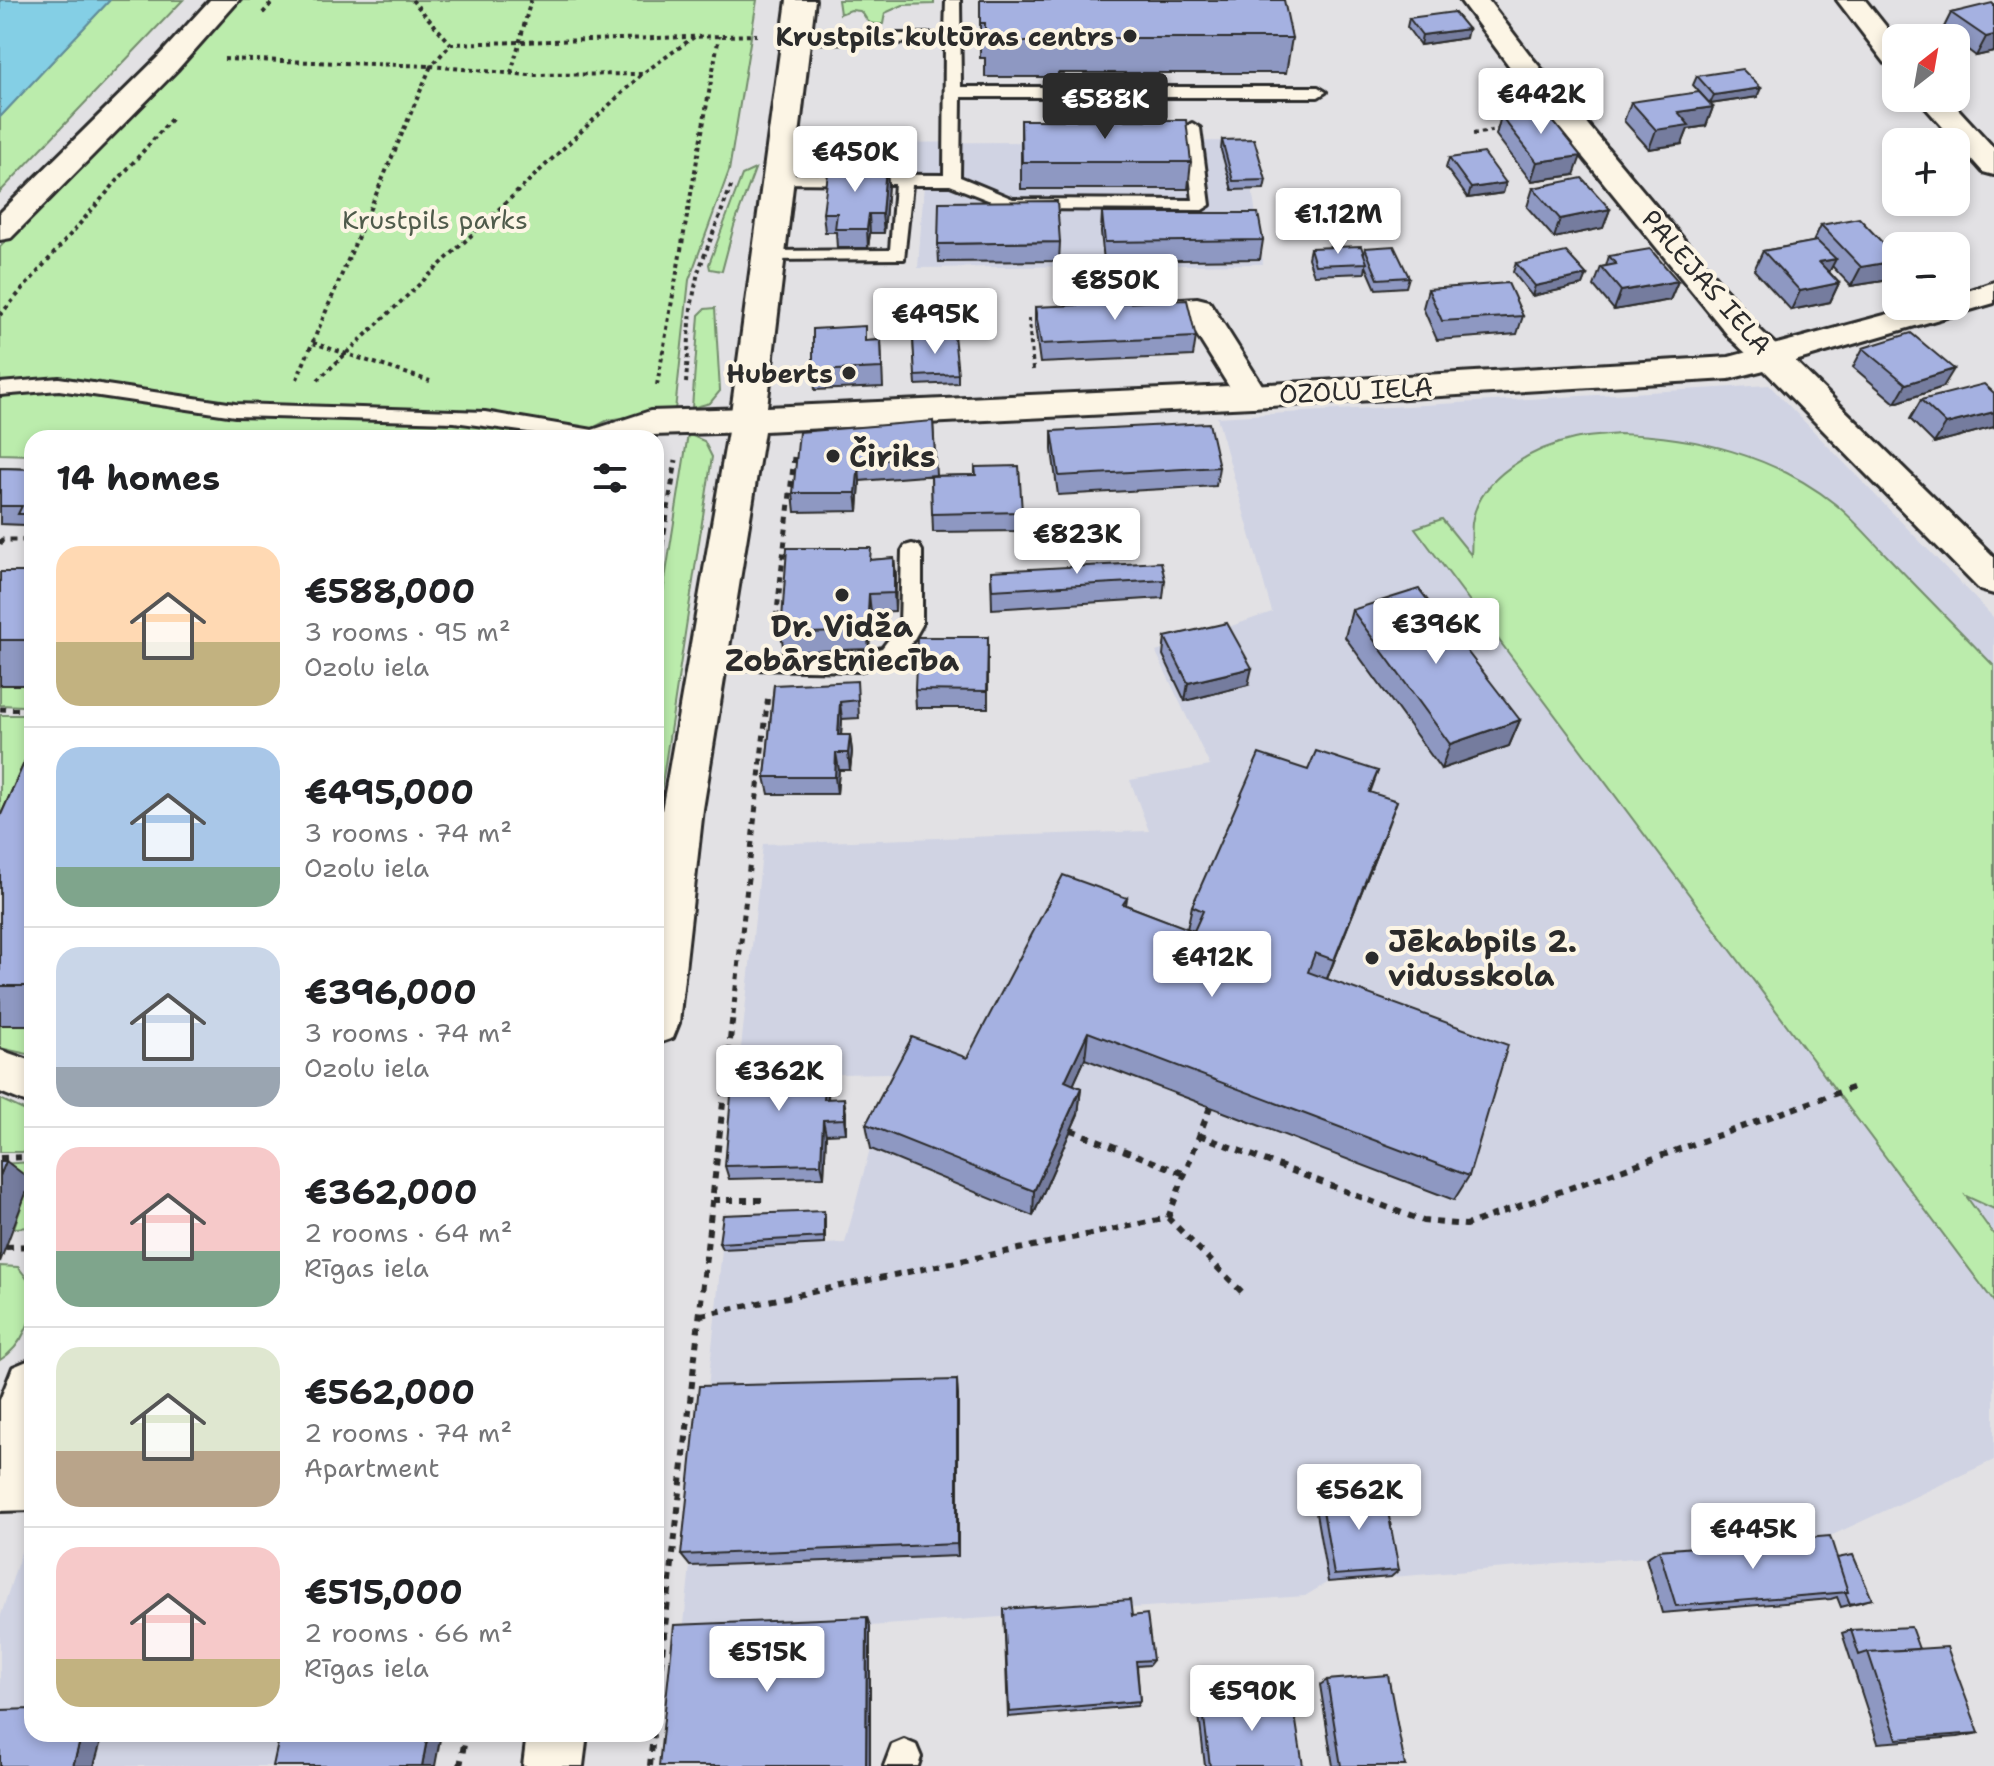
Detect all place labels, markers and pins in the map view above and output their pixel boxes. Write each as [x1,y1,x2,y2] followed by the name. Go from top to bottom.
[775,19,1114,54] place label: Krustpils kultūras centrs
[1121,27,1139,45] marker: Krustpils kultūras centrs
[1485,68,1597,136] pin: €442K
[1049,73,1161,141] pin: €588K
[799,126,911,194] pin: €450K
[1273,188,1403,256] pin: €1.12M
[1059,254,1171,322] pin: €850K
[879,288,991,356] pin: €495K
[726,356,833,391] place label: Huberts
[840,364,858,382] marker: Huberts
[849,436,936,477] place label: Čiriks
[824,447,842,465] marker: Čiriks
[1021,508,1133,576] pin: €823K
[833,586,851,604] marker: Dr. Vidža Zobārstniecība
[1380,598,1492,666] pin: €396K
[725,606,960,681] place label: Dr. Vidža Zobārstniecība
[1388,921,1577,996] place label: Jēkabpils 2. vidusskola
[1156,931,1268,999] pin: €412K
[1363,949,1381,967] marker: Jēkabpils 2. vidusskola
[723,1045,835,1113] pin: €362K
[1303,1464,1415,1532] pin: €562K
[1697,1503,1809,1571] pin: €445K
[711,1626,823,1694] pin: €515K
[1196,1665,1308,1733] pin: €590K

